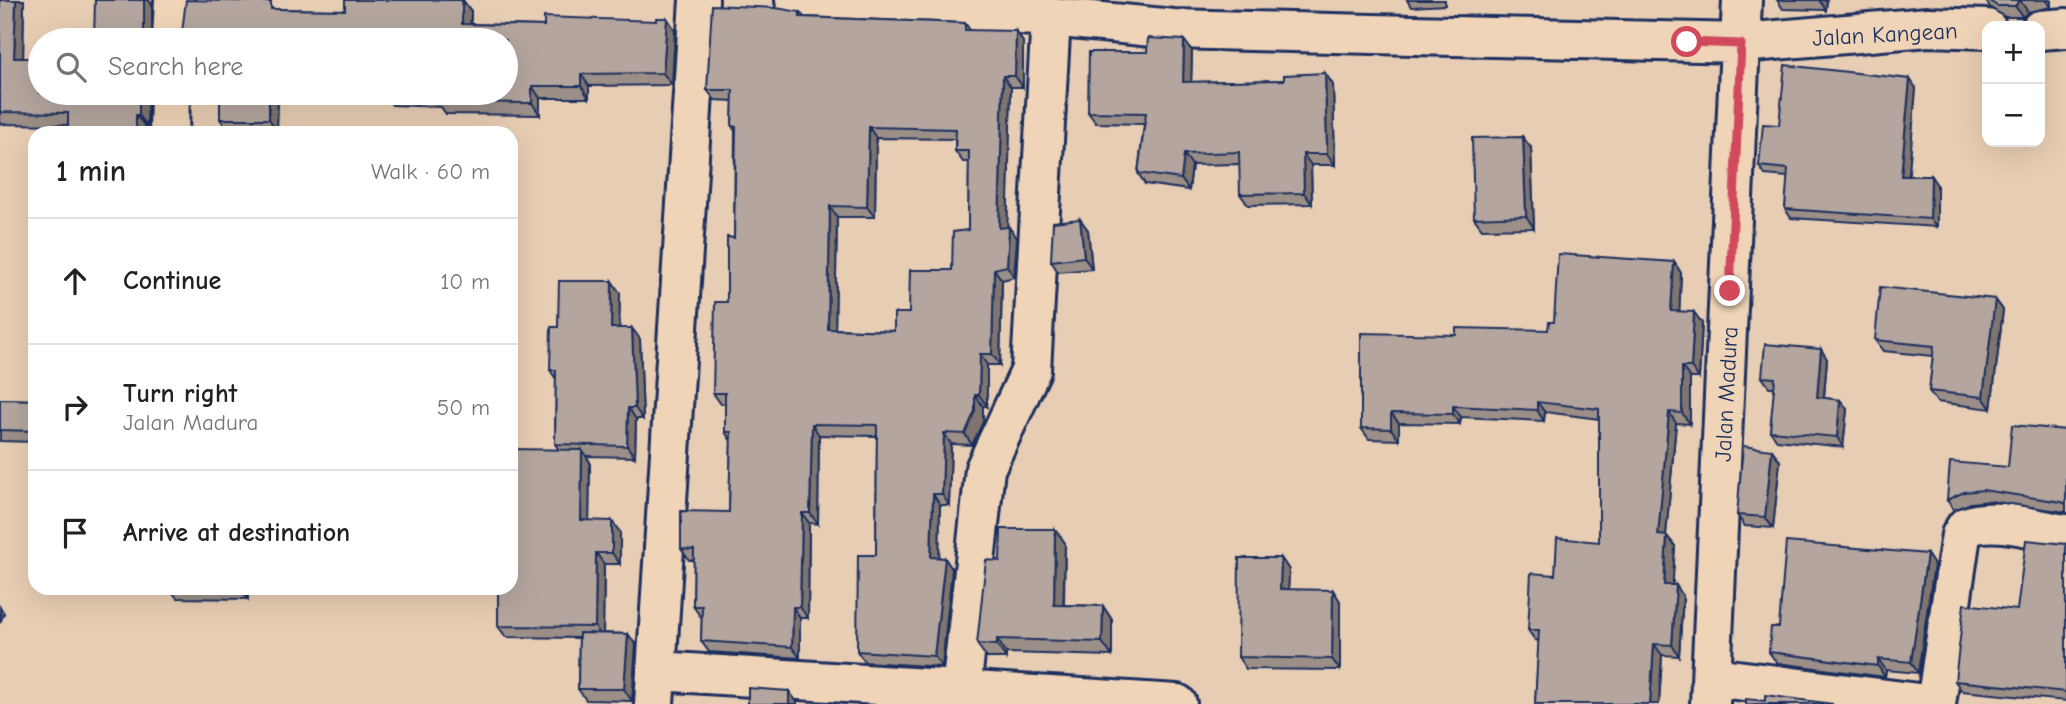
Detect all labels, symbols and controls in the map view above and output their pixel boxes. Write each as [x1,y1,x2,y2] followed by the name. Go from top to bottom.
[1812,17,1958,52] street label: Jalan Kangean
[1982,21,2045,147] map controls
[1982,21,2045,84] button: +
[1671,26,1702,57] route start
[28,28,518,105] search box
[52,48,90,86] icon: search
[108,52,243,82] text: Search here
[1982,84,2045,147] button: −
[56,154,126,189] text: 1 min
[371,158,490,185] text: Walk · 60 m
[56,262,94,300] icon: ahead
[123,266,221,296] text: Continue
[440,268,490,295] text: 10 m
[1714,275,1745,306] route end
[1709,326,1744,462] street label: Jalan Madura
[123,379,237,409] text: Turn right
[56,388,94,426] icon: right
[437,394,490,421] text: 50 m
[123,409,258,436] text: Jalan Madura
[56,514,94,552] icon: arrive
[123,518,350,548] text: Arrive at destination

